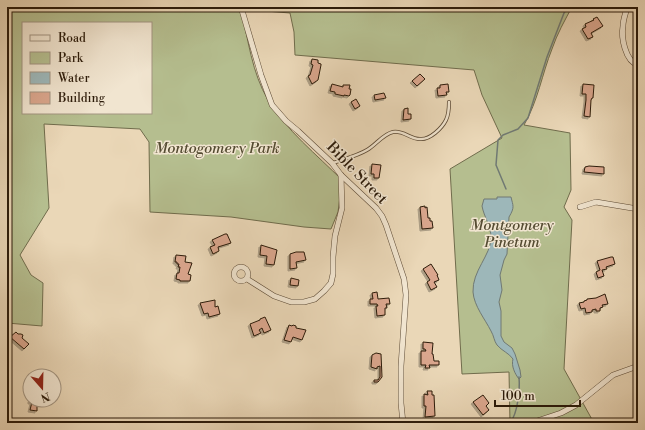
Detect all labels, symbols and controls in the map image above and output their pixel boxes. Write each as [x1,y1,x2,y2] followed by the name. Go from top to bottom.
[22,22,152,114] legend
[58,31,86,46] text: Road
[58,51,84,66] text: Park
[57,71,90,86] text: Water
[57,91,106,106] text: Building
[322,137,392,209] street label: Bible Street
[154,139,280,158] park label: Montogomery Park
[470,216,555,252] park label: Montgomery Pinetum
[22,368,62,408] north arrow
[495,382,580,408] scale bar
[38,388,52,405] text: N
[501,389,535,404] text: 100 m

